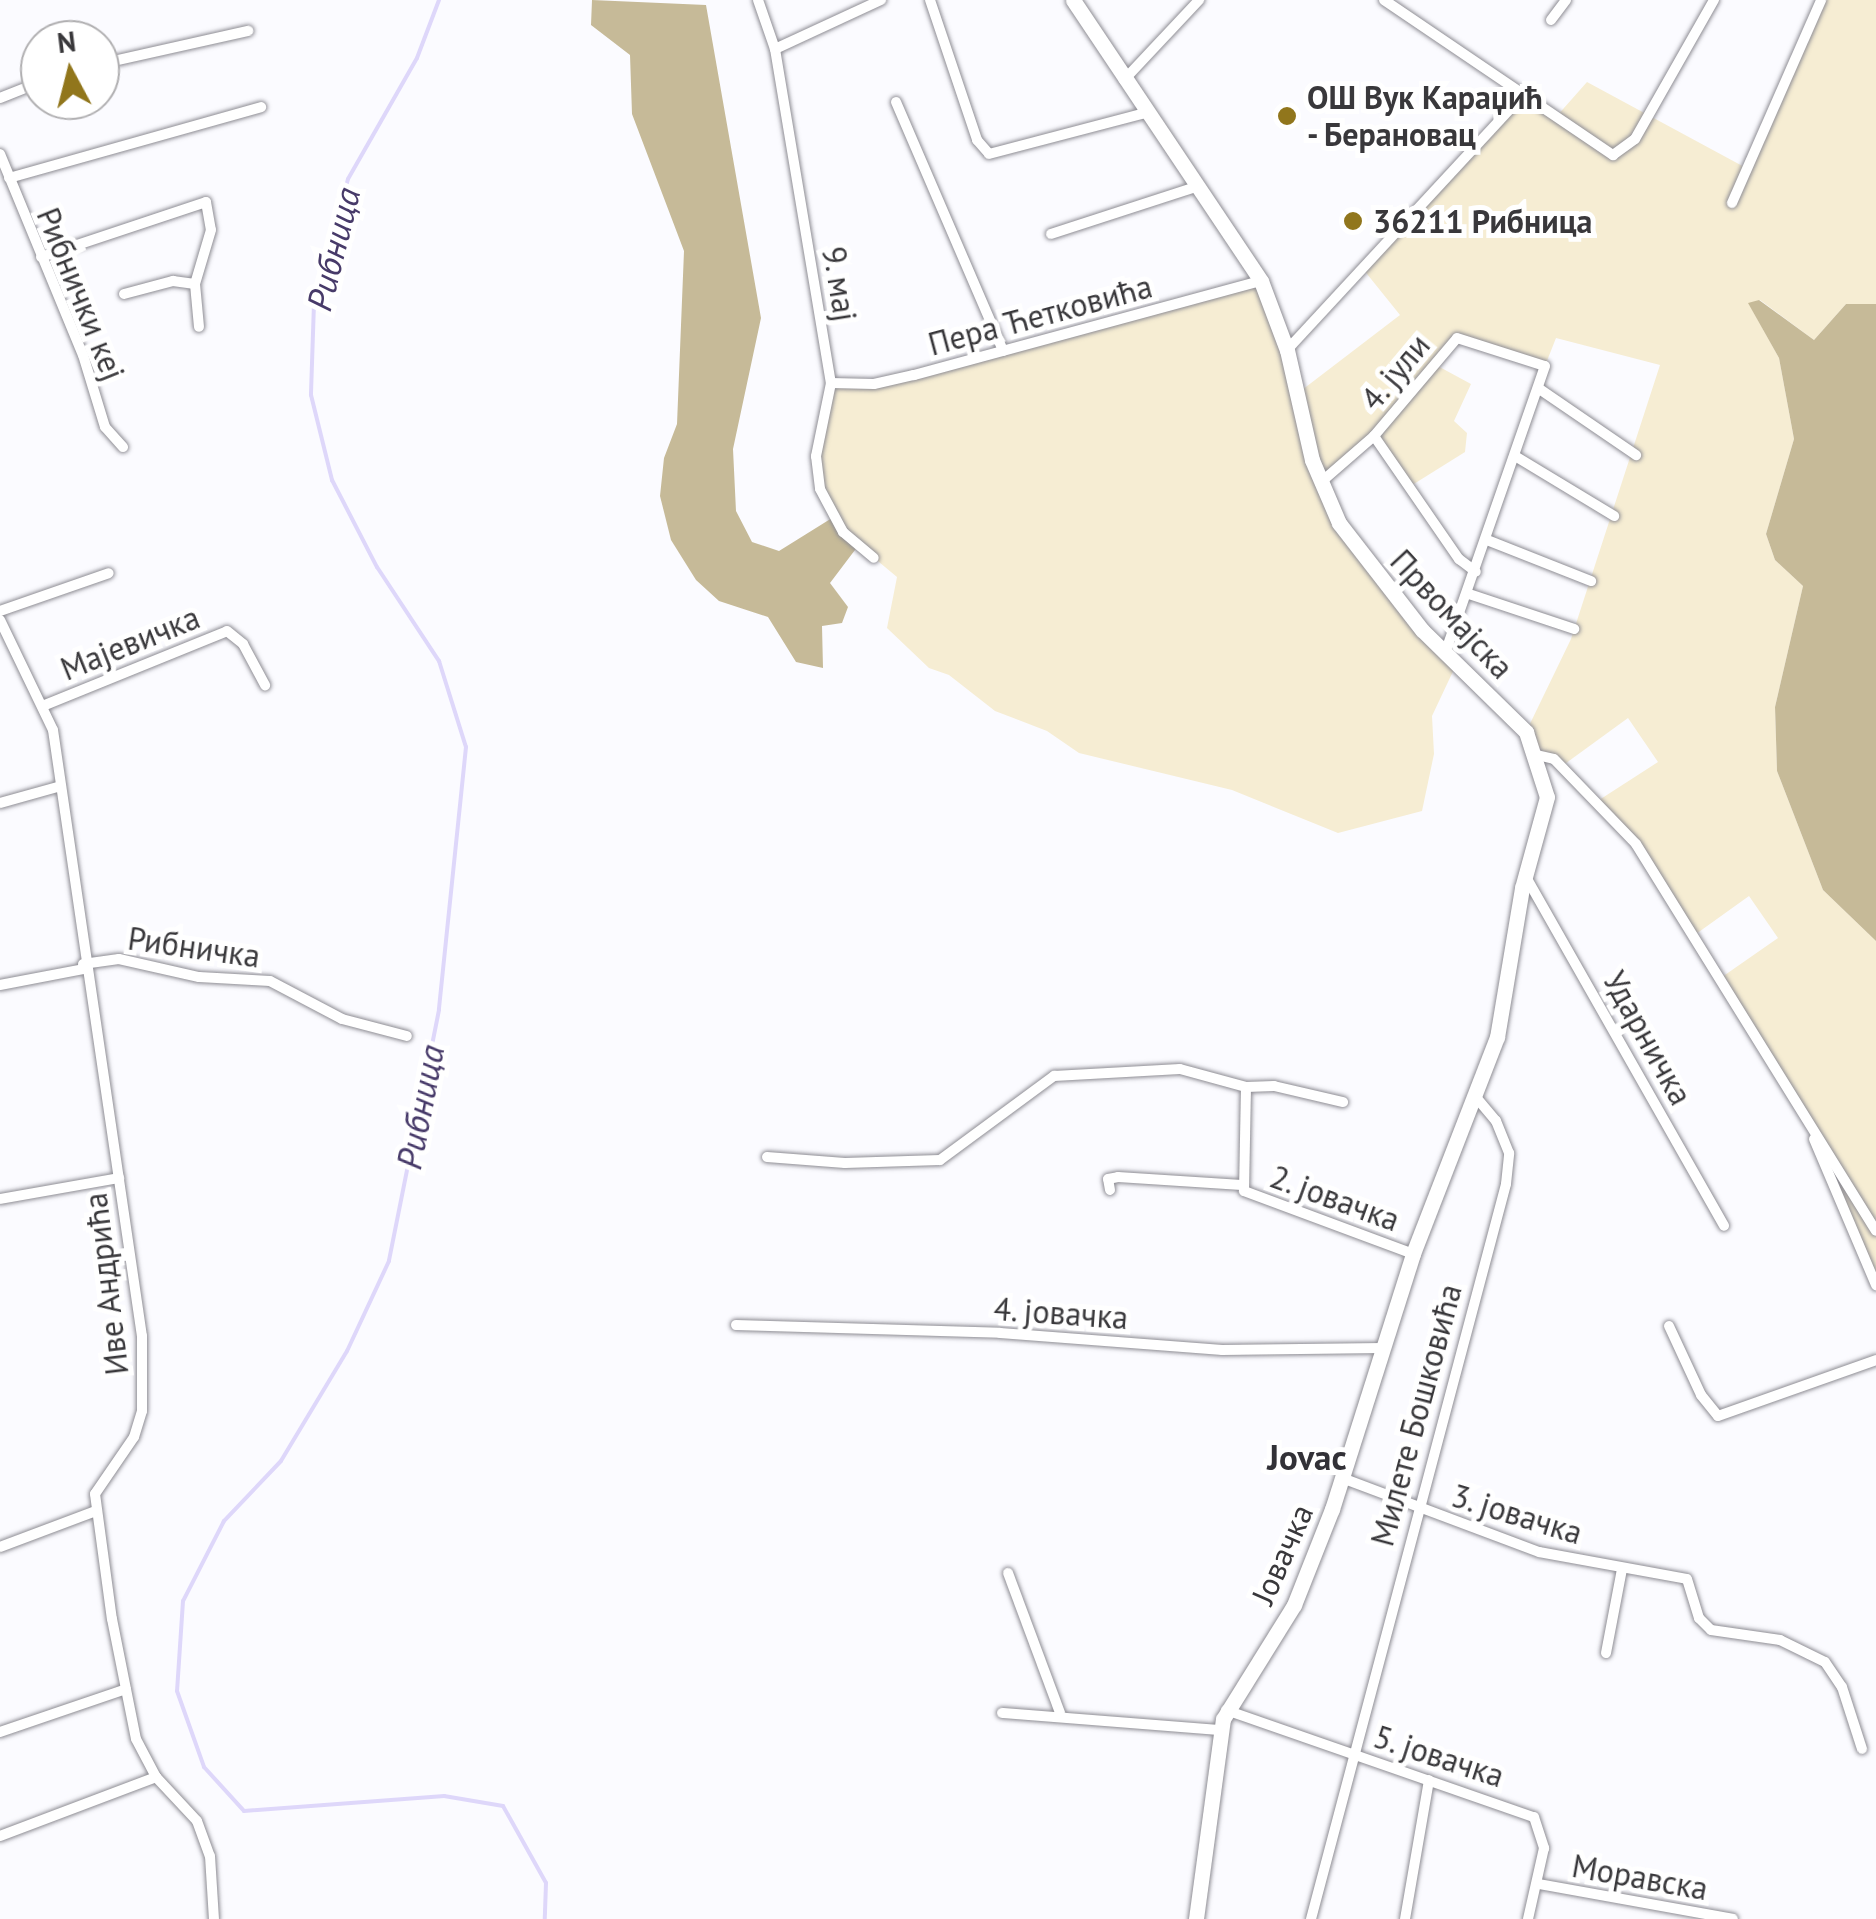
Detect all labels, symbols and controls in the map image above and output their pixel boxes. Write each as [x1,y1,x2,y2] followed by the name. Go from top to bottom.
[20,20,120,120] north arrow
[55,22,78,61] text: N
[1307,79,1543,154] place label: ОШ Вук Караџић - Берановац
[1276,105,1298,127] marker: ОШ Вук Караџић - Берановац
[297,183,369,315] water label: Рибница
[29,202,133,386] street label: Рибнички кеј
[1373,202,1592,240] place label: 36211 Рибница
[1342,210,1364,232] marker: 36211 Рибница
[815,243,865,325] street label: 9. мај
[923,267,1157,363] street label: Пера Ћетковића
[1352,325,1438,419] street label: 4. јули
[1383,542,1521,686] street label: Првомајска
[55,598,205,688] street label: Мајевичка
[125,919,263,975] street label: Рибничка
[1596,964,1700,1112] street label: Ударничка
[387,1041,453,1173] water label: Рибница
[1264,1156,1406,1240] street label: 2. јовачка
[76,1190,136,1378] street label: Иве Андрића
[1363,1280,1469,1550] street label: Милете Бошковића
[991,1289,1131,1337] street label: 4. јовачка
[1267,1436,1347,1478] district label: Jovac
[1446,1476,1588,1552] street label: 3. јовачка
[1243,1498,1321,1610] street label: Јовачка
[1368,1717,1510,1795] street label: 5. јовачка
[1569,1846,1711,1908] street label: Моравска

